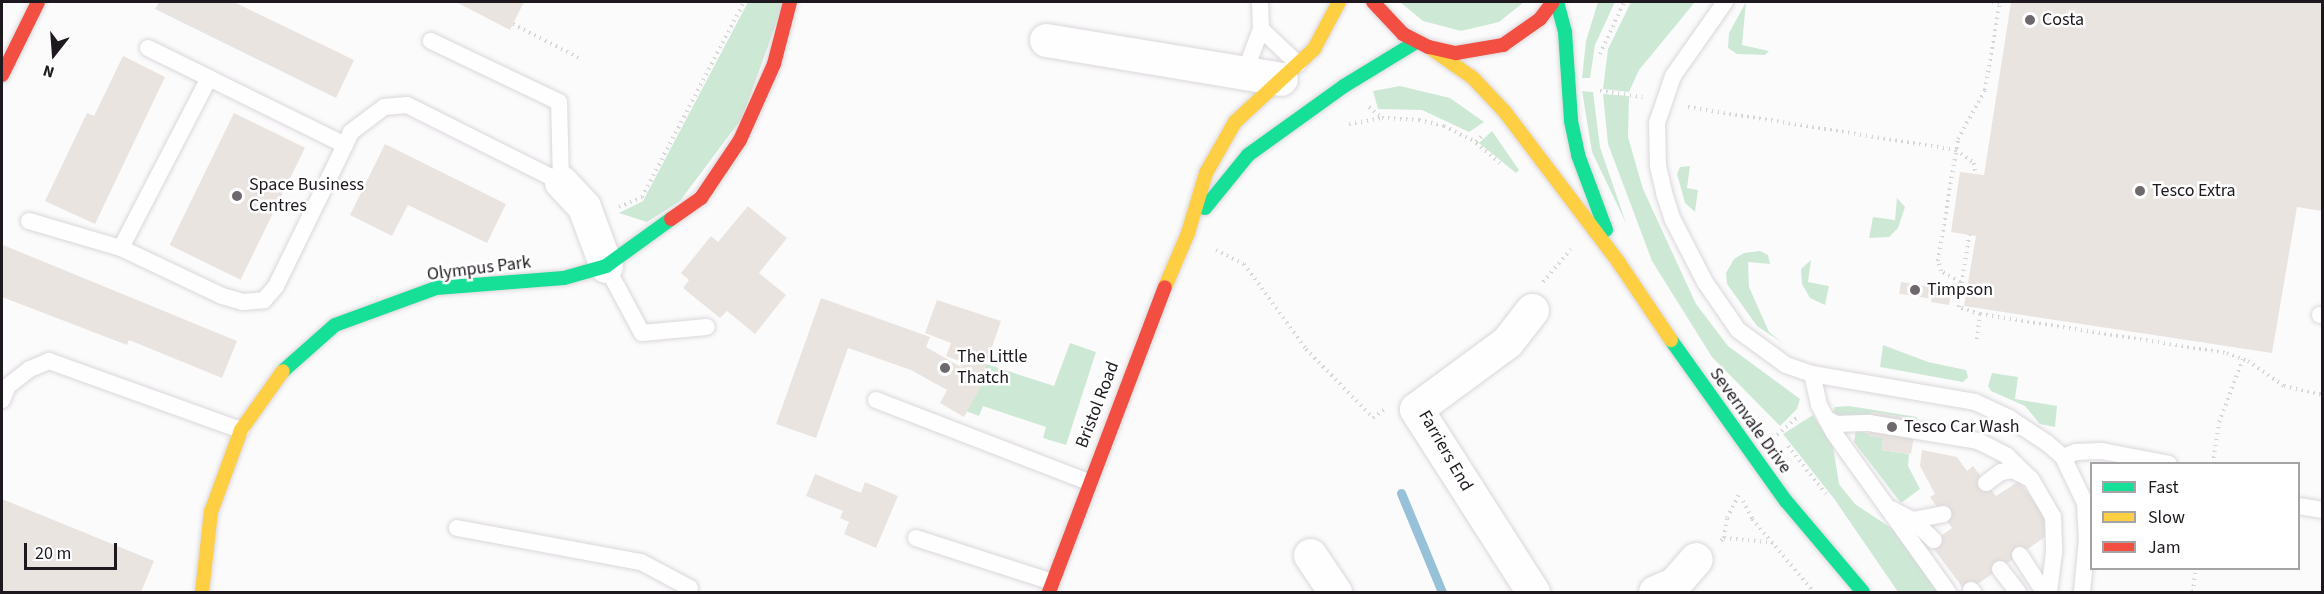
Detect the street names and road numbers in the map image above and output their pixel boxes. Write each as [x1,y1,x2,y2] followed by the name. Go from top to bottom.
[426,252,532,286] street label: Olympus Park
[1072,359,1124,451] street label: Bristol Road
[1704,364,1796,478] street label: Severnvale Drive
[1413,407,1477,495] street label: Farriers End

